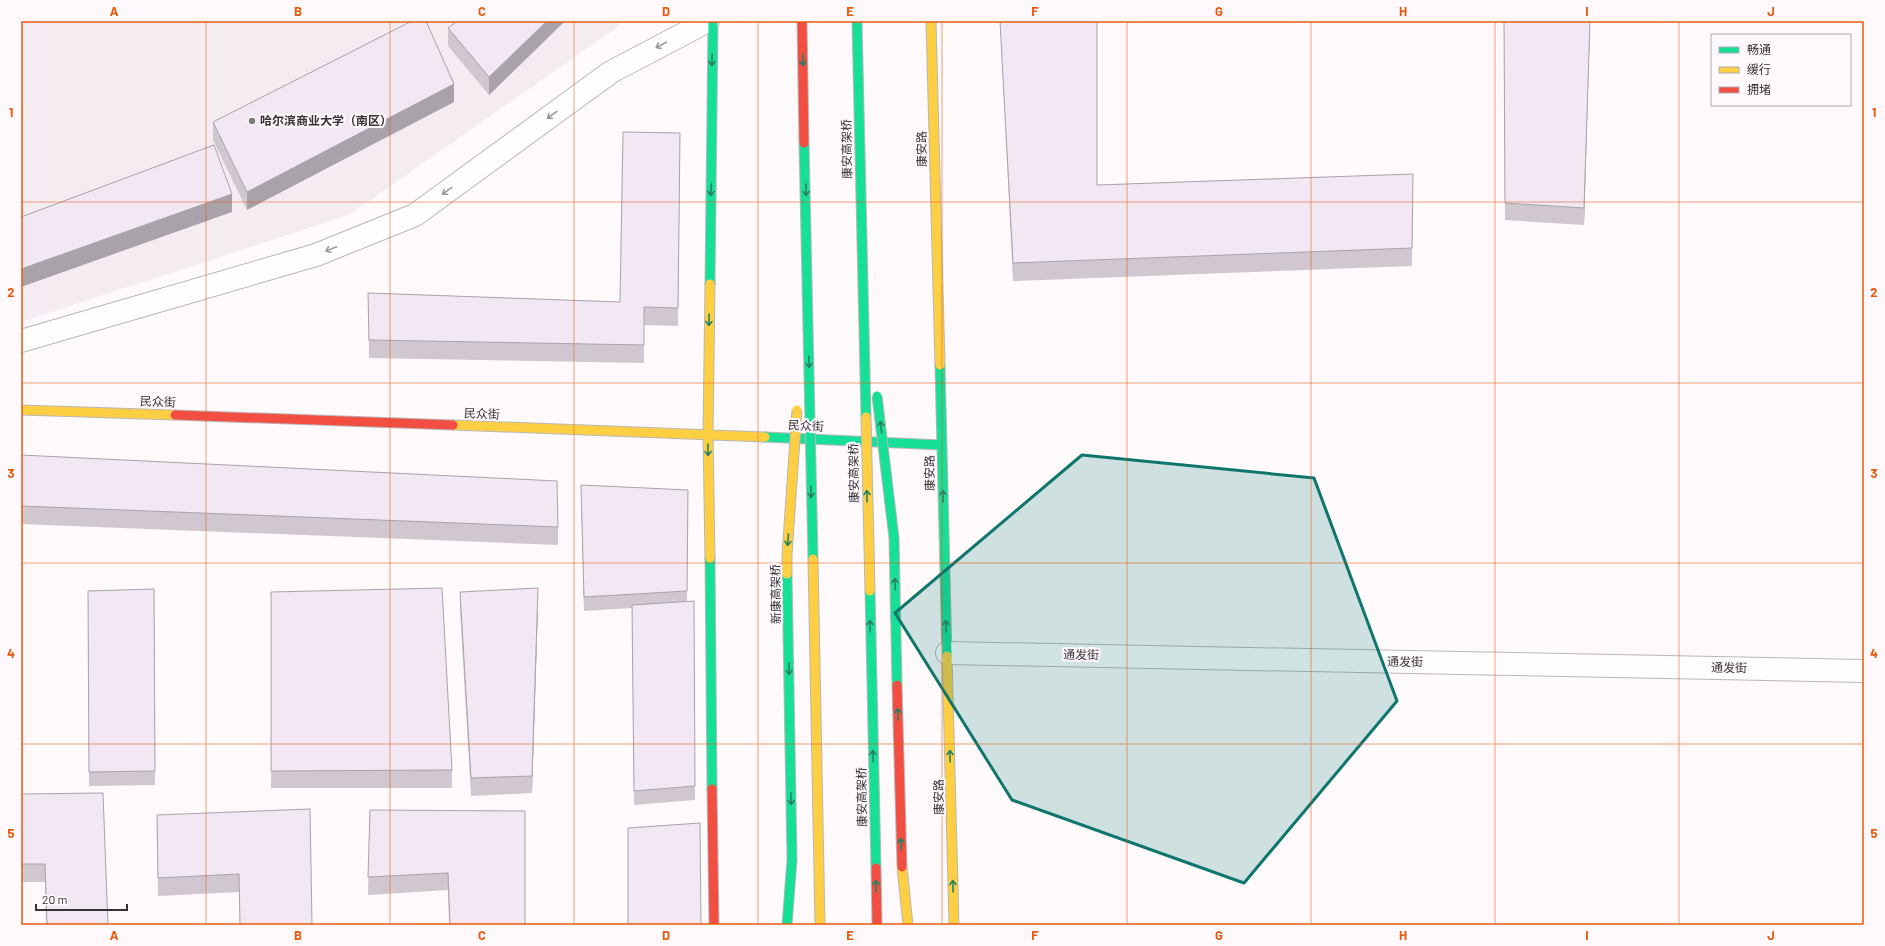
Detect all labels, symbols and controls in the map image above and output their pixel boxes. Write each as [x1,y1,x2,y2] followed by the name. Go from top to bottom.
[110,3,119,19] text: A
[294,3,302,19] text: B
[478,3,486,19] text: C
[662,3,670,19] text: D
[846,3,854,19] text: E
[1031,3,1039,19] text: F
[1215,3,1223,19] text: G
[1399,3,1407,19] text: H
[1585,3,1589,19] text: I
[1767,3,1775,19] text: J
[1711,34,1851,106] legend
[656,42,668,50] one-way arrow
[1747,42,1771,56] text: 畅通
[708,53,716,66] one-way arrow
[799,53,807,66] one-way arrow
[1747,62,1771,76] text: 缓行
[1747,82,1771,96] text: 拥堵
[9,104,13,120] text: 1
[1872,104,1876,120] text: 1
[547,111,558,119] one-way arrow
[260,113,392,127] place label: 哈尔滨商业大学（南区）
[247,116,257,126] marker: 哈尔滨商业大学（南区）
[838,119,854,179] street label: 康安高架桥
[914,131,928,167] street label: 康安路
[707,183,715,196] one-way arrow
[802,183,810,196] one-way arrow
[442,187,453,196] one-way arrow
[326,246,338,254] one-way arrow
[7,284,15,300] text: 2
[1870,284,1878,300] text: 2
[705,313,713,326] one-way arrow
[805,355,813,368] one-way arrow
[140,393,176,409] street label: 民众街
[464,405,500,421] street label: 民众街
[788,417,824,433] street label: 民众街
[877,421,885,434] one-way arrow
[704,443,712,456] one-way arrow
[845,443,861,503] street label: 康安高架桥
[922,455,936,491] street label: 康安路
[7,465,15,481] text: 3
[1870,465,1878,481] text: 3
[808,485,815,498] one-way arrow
[863,490,871,503] one-way arrow
[939,490,947,503] one-way arrow
[785,533,792,546] one-way arrow
[767,564,783,624] street label: 新康高架桥
[891,578,899,591] one-way arrow
[866,620,874,633] one-way arrow
[942,620,950,633] one-way arrow
[7,645,15,661] text: 4
[1870,645,1878,661] text: 4
[1063,647,1099,661] street label: 通发街
[1387,654,1423,668] street label: 通发街
[1711,660,1747,674] street label: 通发街
[785,662,793,675] one-way arrow
[894,708,902,721] one-way arrow
[869,750,877,763] one-way arrow
[946,750,953,763] one-way arrow
[853,767,869,827] street label: 康安高架桥
[931,779,945,815] street label: 康安路
[787,792,795,805] one-way arrow
[7,825,15,841] text: 5
[1870,825,1878,841] text: 5
[897,838,905,851] one-way arrow
[872,880,880,893] one-way arrow
[949,880,957,893] one-way arrow
[36,886,127,912] scale bar
[42,892,68,906] text: 20 m
[110,927,119,943] text: A
[294,927,302,943] text: B
[478,927,486,943] text: C
[662,927,670,943] text: D
[846,927,854,943] text: E
[1031,927,1039,943] text: F
[1215,927,1223,943] text: G
[1399,927,1407,943] text: H
[1585,927,1589,943] text: I
[1767,927,1775,943] text: J

